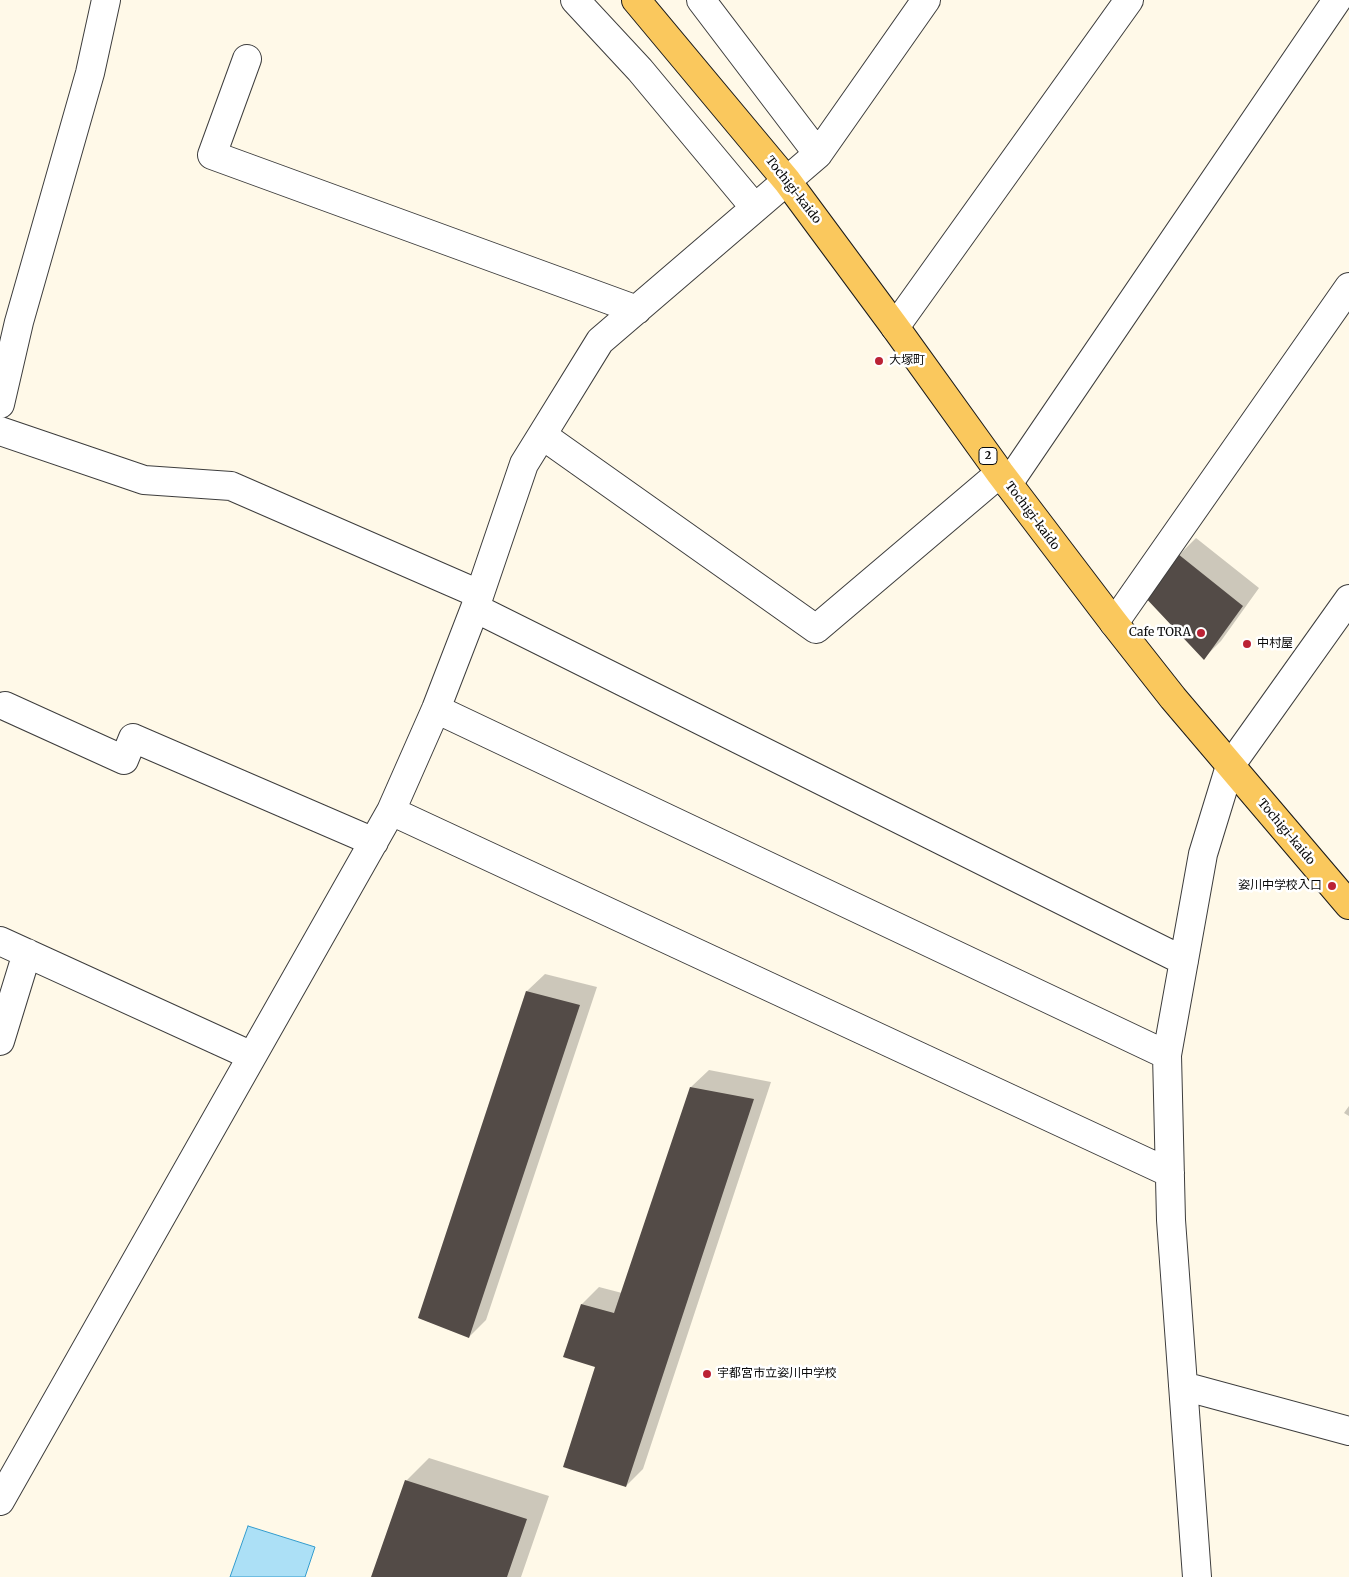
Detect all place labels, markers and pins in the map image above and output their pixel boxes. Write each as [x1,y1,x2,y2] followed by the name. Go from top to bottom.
[889,354,925,368] place label: 大塚町
[873,355,885,367] marker: 大塚町
[1129,626,1191,640] place label: Cafe TORA
[1195,627,1207,639] marker: Cafe TORA
[1257,637,1293,651] place label: 中村屋
[1241,638,1253,650] marker: 中村屋
[1238,879,1322,893] place label: 姿川中学校入口
[1326,880,1338,892] marker: 姿川中学校入口
[717,1367,837,1381] place label: 宇都宮市立姿川中学校
[701,1368,713,1380] marker: 宇都宮市立姿川中学校

